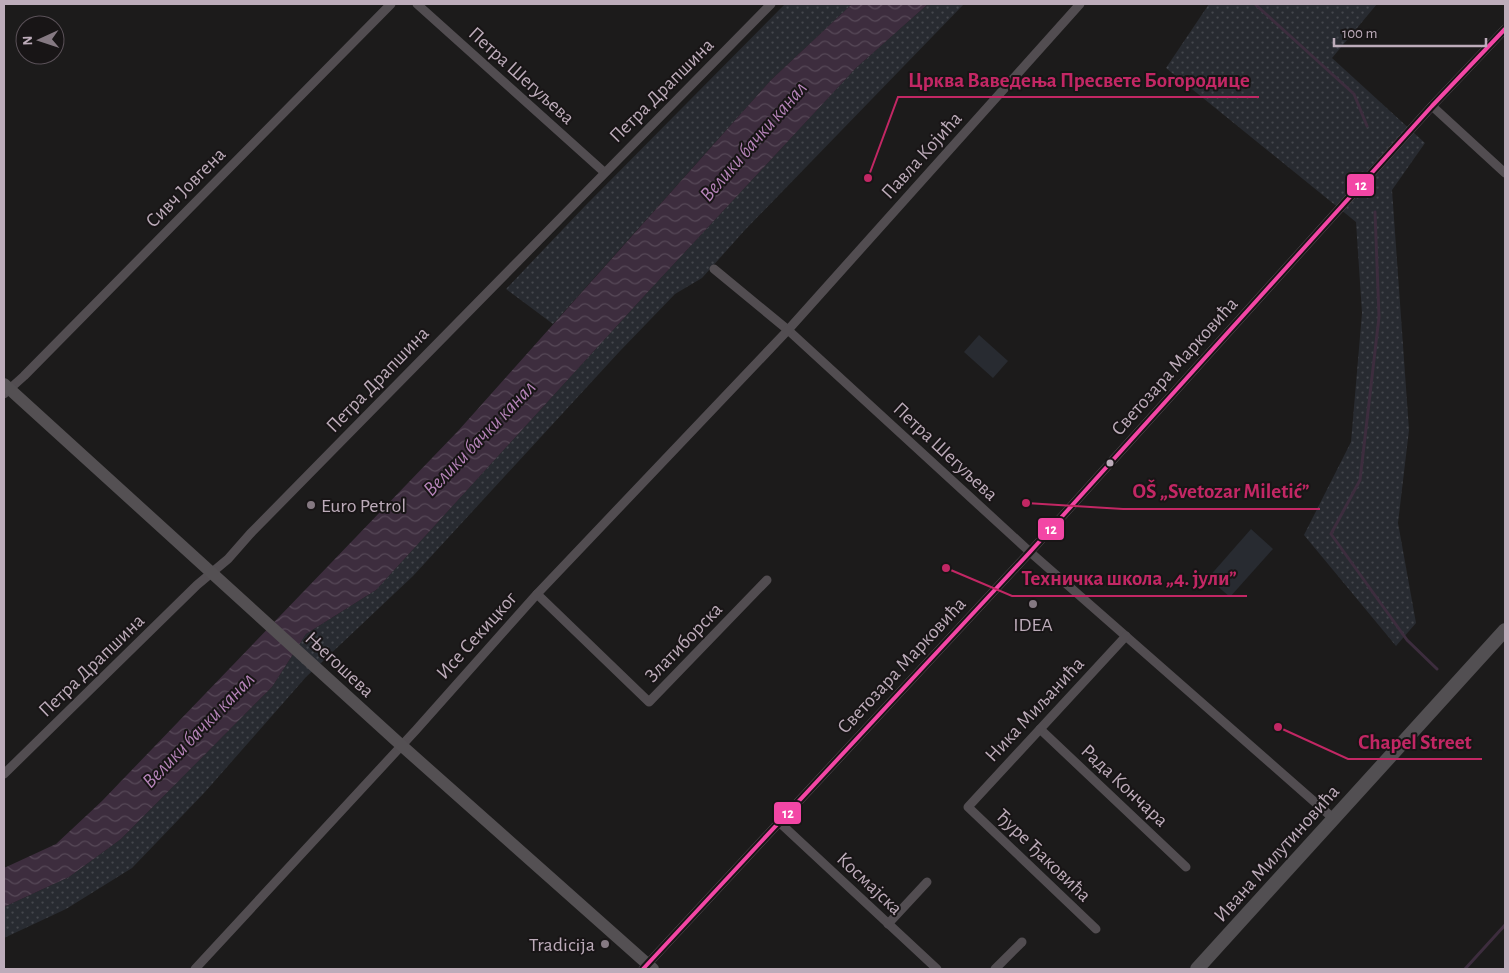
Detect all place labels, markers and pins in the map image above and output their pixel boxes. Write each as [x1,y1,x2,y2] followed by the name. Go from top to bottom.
[898,61,1259,97] callout: Црква Ваведења Пресвете Богородице
[1105,458,1115,468] unlabelled marker
[1123,473,1320,509] callout: OŠ „Svetozar Miletić”
[321,496,406,516] place label: Euro Petrol
[305,499,317,511] marker: Euro Petrol
[1012,560,1247,596] callout: Техничка школа „4. јули”
[1027,598,1039,610] marker: IDEA
[1013,615,1053,635] place label: IDEA
[1348,723,1482,759] callout: Chapel Street
[529,935,595,955] place label: Tradicija
[599,938,611,950] marker: Tradicija

